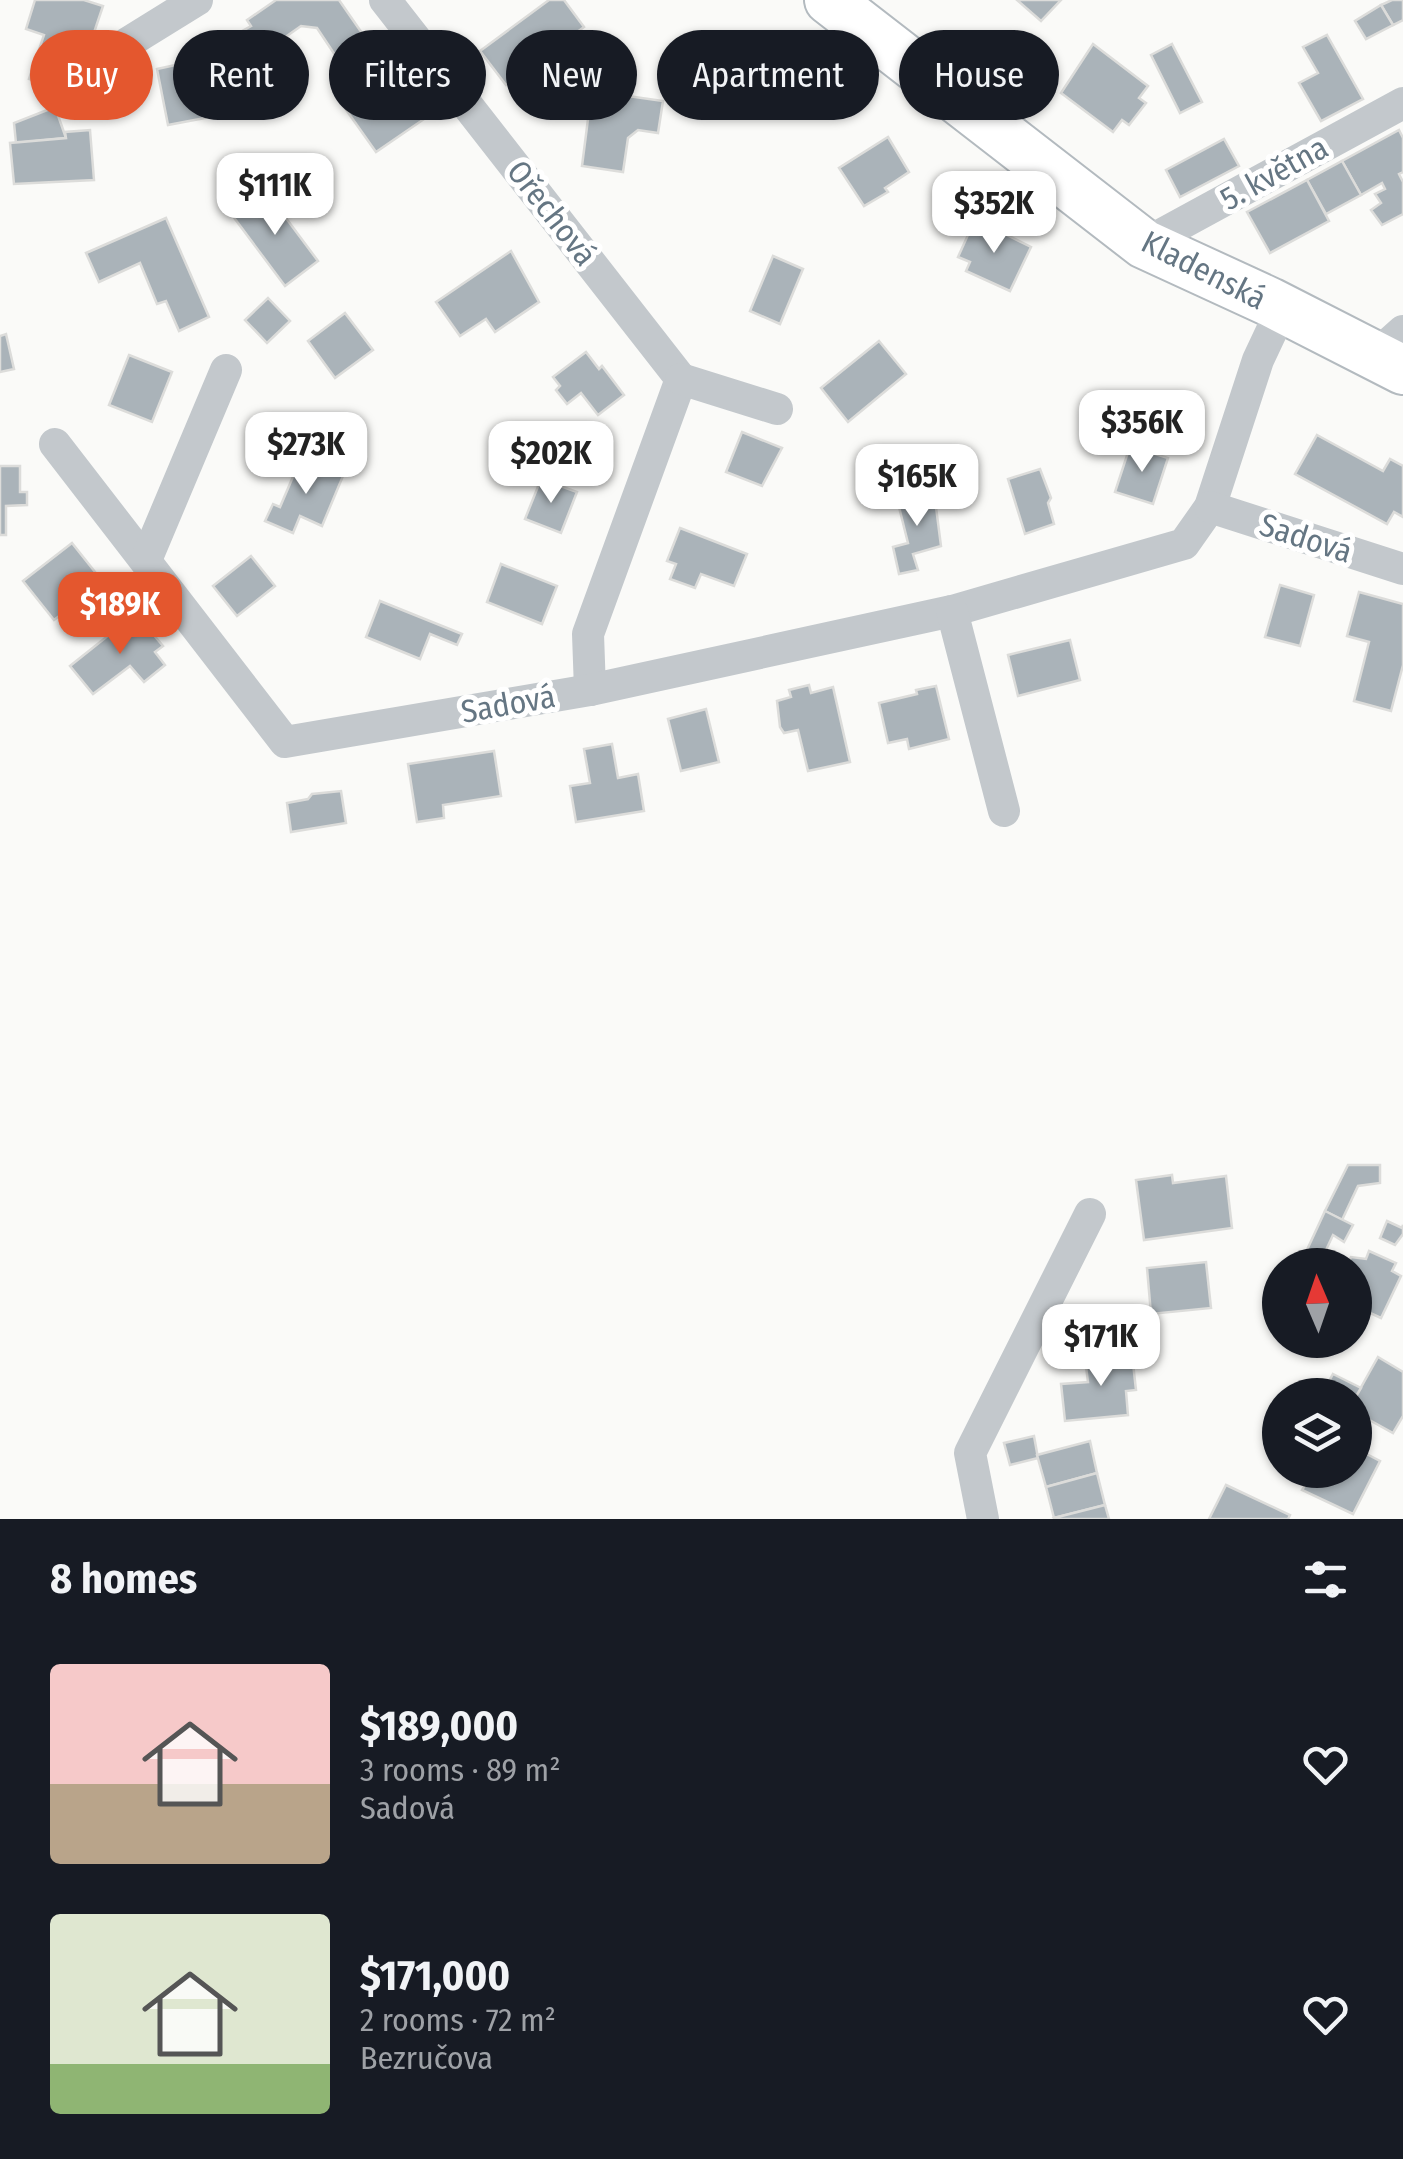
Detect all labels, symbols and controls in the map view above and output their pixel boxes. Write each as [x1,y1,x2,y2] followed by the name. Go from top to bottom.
[30,30,153,120] chip: Buy
[173,30,309,120] chip: Rent
[329,30,486,120] chip: Filters
[506,30,637,120] chip: New
[657,30,879,120] chip: Apartment
[899,30,1059,120] chip: House
[1214,128,1334,218] street label: 5. května
[205,153,345,238] pin: $111K
[499,153,605,273] street label: Ořechová
[239,166,311,204] text: $111K
[924,171,1064,256] pin: $352K
[954,184,1034,222] text: $352K
[1135,223,1273,317] street label: Kladenská
[1072,390,1212,475] pin: $356K
[1101,403,1183,441] text: $356K
[236,412,376,497] pin: $273K
[481,421,621,506] pin: $202K
[267,425,345,463] text: $273K
[510,434,592,472] text: $202K
[847,444,987,529] pin: $165K
[877,457,957,495] text: $165K
[1255,505,1357,571] street label: Sadová
[50,572,190,657] pin: $189K
[80,585,160,623] text: $189K
[458,677,558,731] street label: Sadová
[1262,1248,1372,1358] north arrow
[1262,1248,1372,1488] map controls
[1031,1304,1171,1389] pin: $171K
[1064,1317,1138,1355] text: $171K
[1262,1378,1372,1488] button: layers
[1298,1552,1353,1607] icon: filters
[50,1554,197,1604] text: 8 homes
[360,1701,518,1751] text: $189,000
[130,1704,250,1824] icon: home
[1298,1737,1353,1792] icon: heart
[360,1751,561,1789] text: 3 rooms · 89 m²
[360,1789,455,1827] text: Sadová
[360,1951,510,2001] text: $171,000
[130,1954,250,2074] icon: home
[1298,1987,1353,2042] icon: heart
[360,2001,556,2039] text: 2 rooms · 72 m²
[360,2039,493,2077] text: Bezručova

